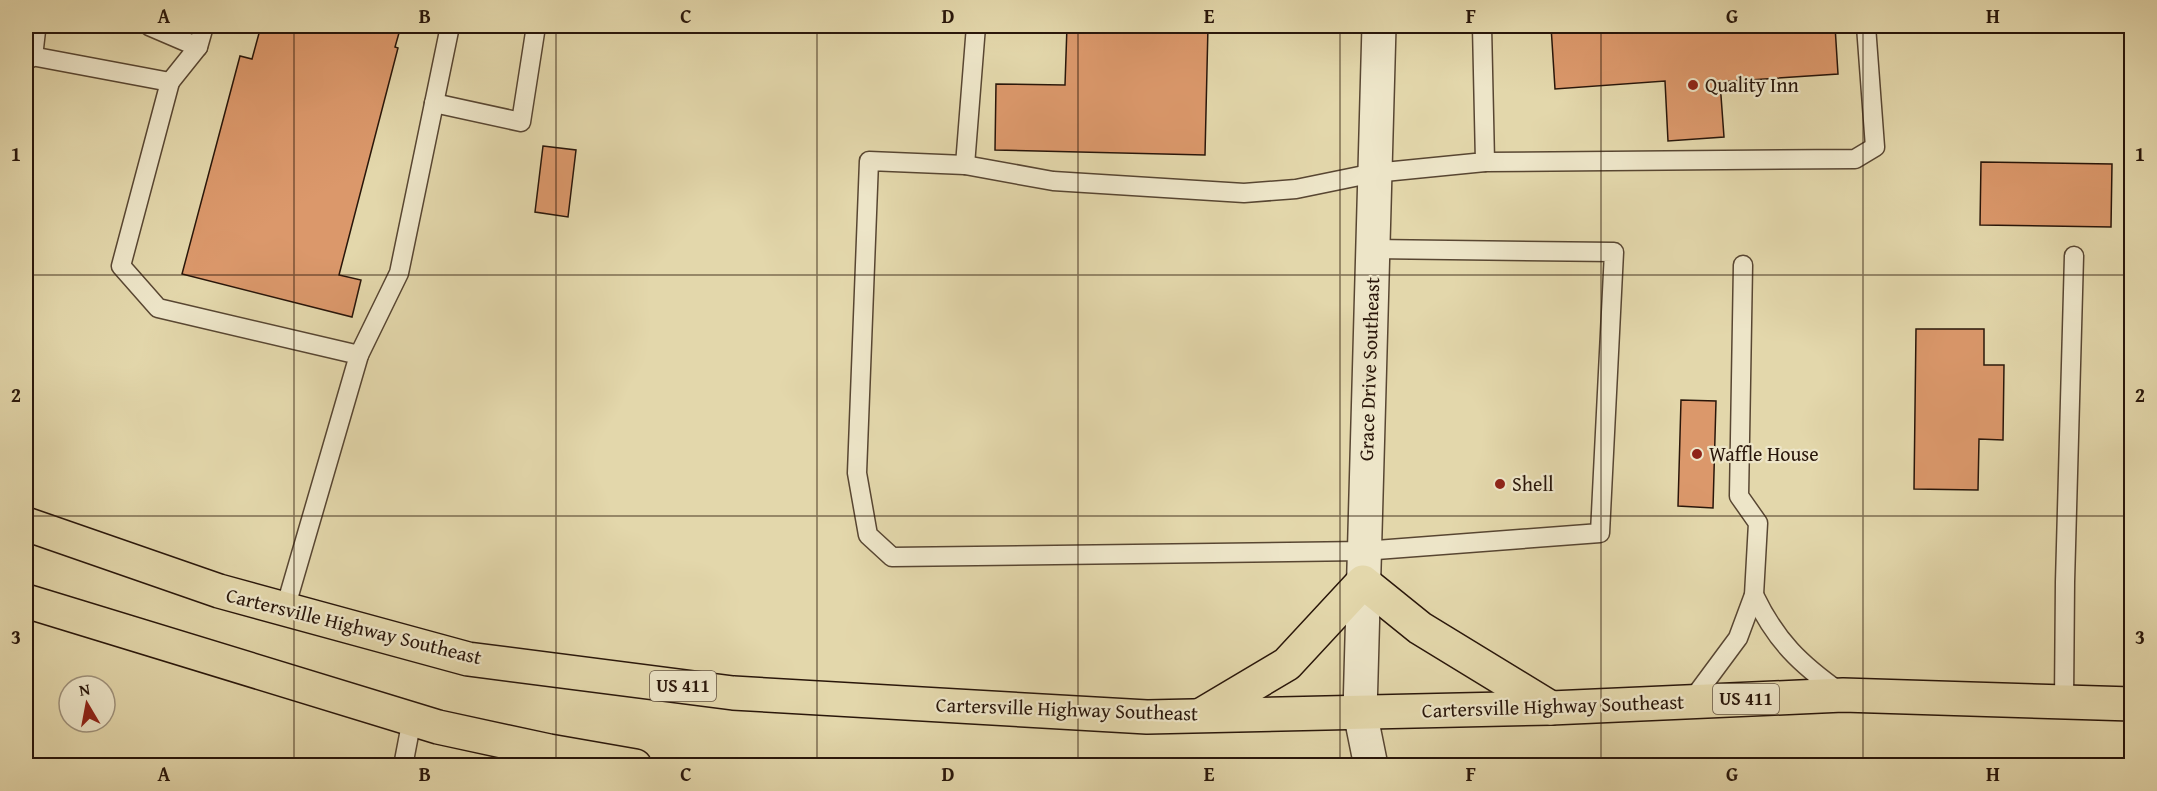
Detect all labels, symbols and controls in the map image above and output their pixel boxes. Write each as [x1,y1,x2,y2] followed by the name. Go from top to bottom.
[158,1,171,30] text: A
[419,1,431,30] text: B
[680,1,692,30] text: C
[941,1,955,30] text: D
[1204,1,1215,30] text: E
[1466,1,1476,30] text: F
[1726,1,1738,30] text: G
[1986,1,2000,30] text: H
[1705,70,1799,99] place label: Quality Inn
[1686,78,1700,92] marker: Quality Inn
[11,139,21,168] text: 1
[2135,139,2145,168] text: 1
[1351,276,1386,462] street label: Grace Drive Southeast
[11,380,21,409] text: 2
[2135,380,2145,409] text: 2
[1709,439,1819,468] place label: Waffle House
[1690,447,1704,461] marker: Waffle House
[1512,469,1554,498] place label: Shell
[1493,477,1507,491] marker: Shell
[223,580,485,671] street label: Cartersville Highway Southeast
[11,622,21,651] text: 3
[2135,622,2145,651] text: 3
[650,671,716,701] road number: US 411
[57,674,117,734] north arrow
[77,676,92,702] text: N
[1713,684,1779,714] road number: US 411
[1421,686,1685,725] street label: Cartersville Highway Southeast
[935,689,1199,728] street label: Cartersville Highway Southeast
[158,759,171,788] text: A
[419,759,431,788] text: B
[680,759,692,788] text: C
[941,759,955,788] text: D
[1204,759,1215,788] text: E
[1466,759,1476,788] text: F
[1726,759,1738,788] text: G
[1986,759,2000,788] text: H

